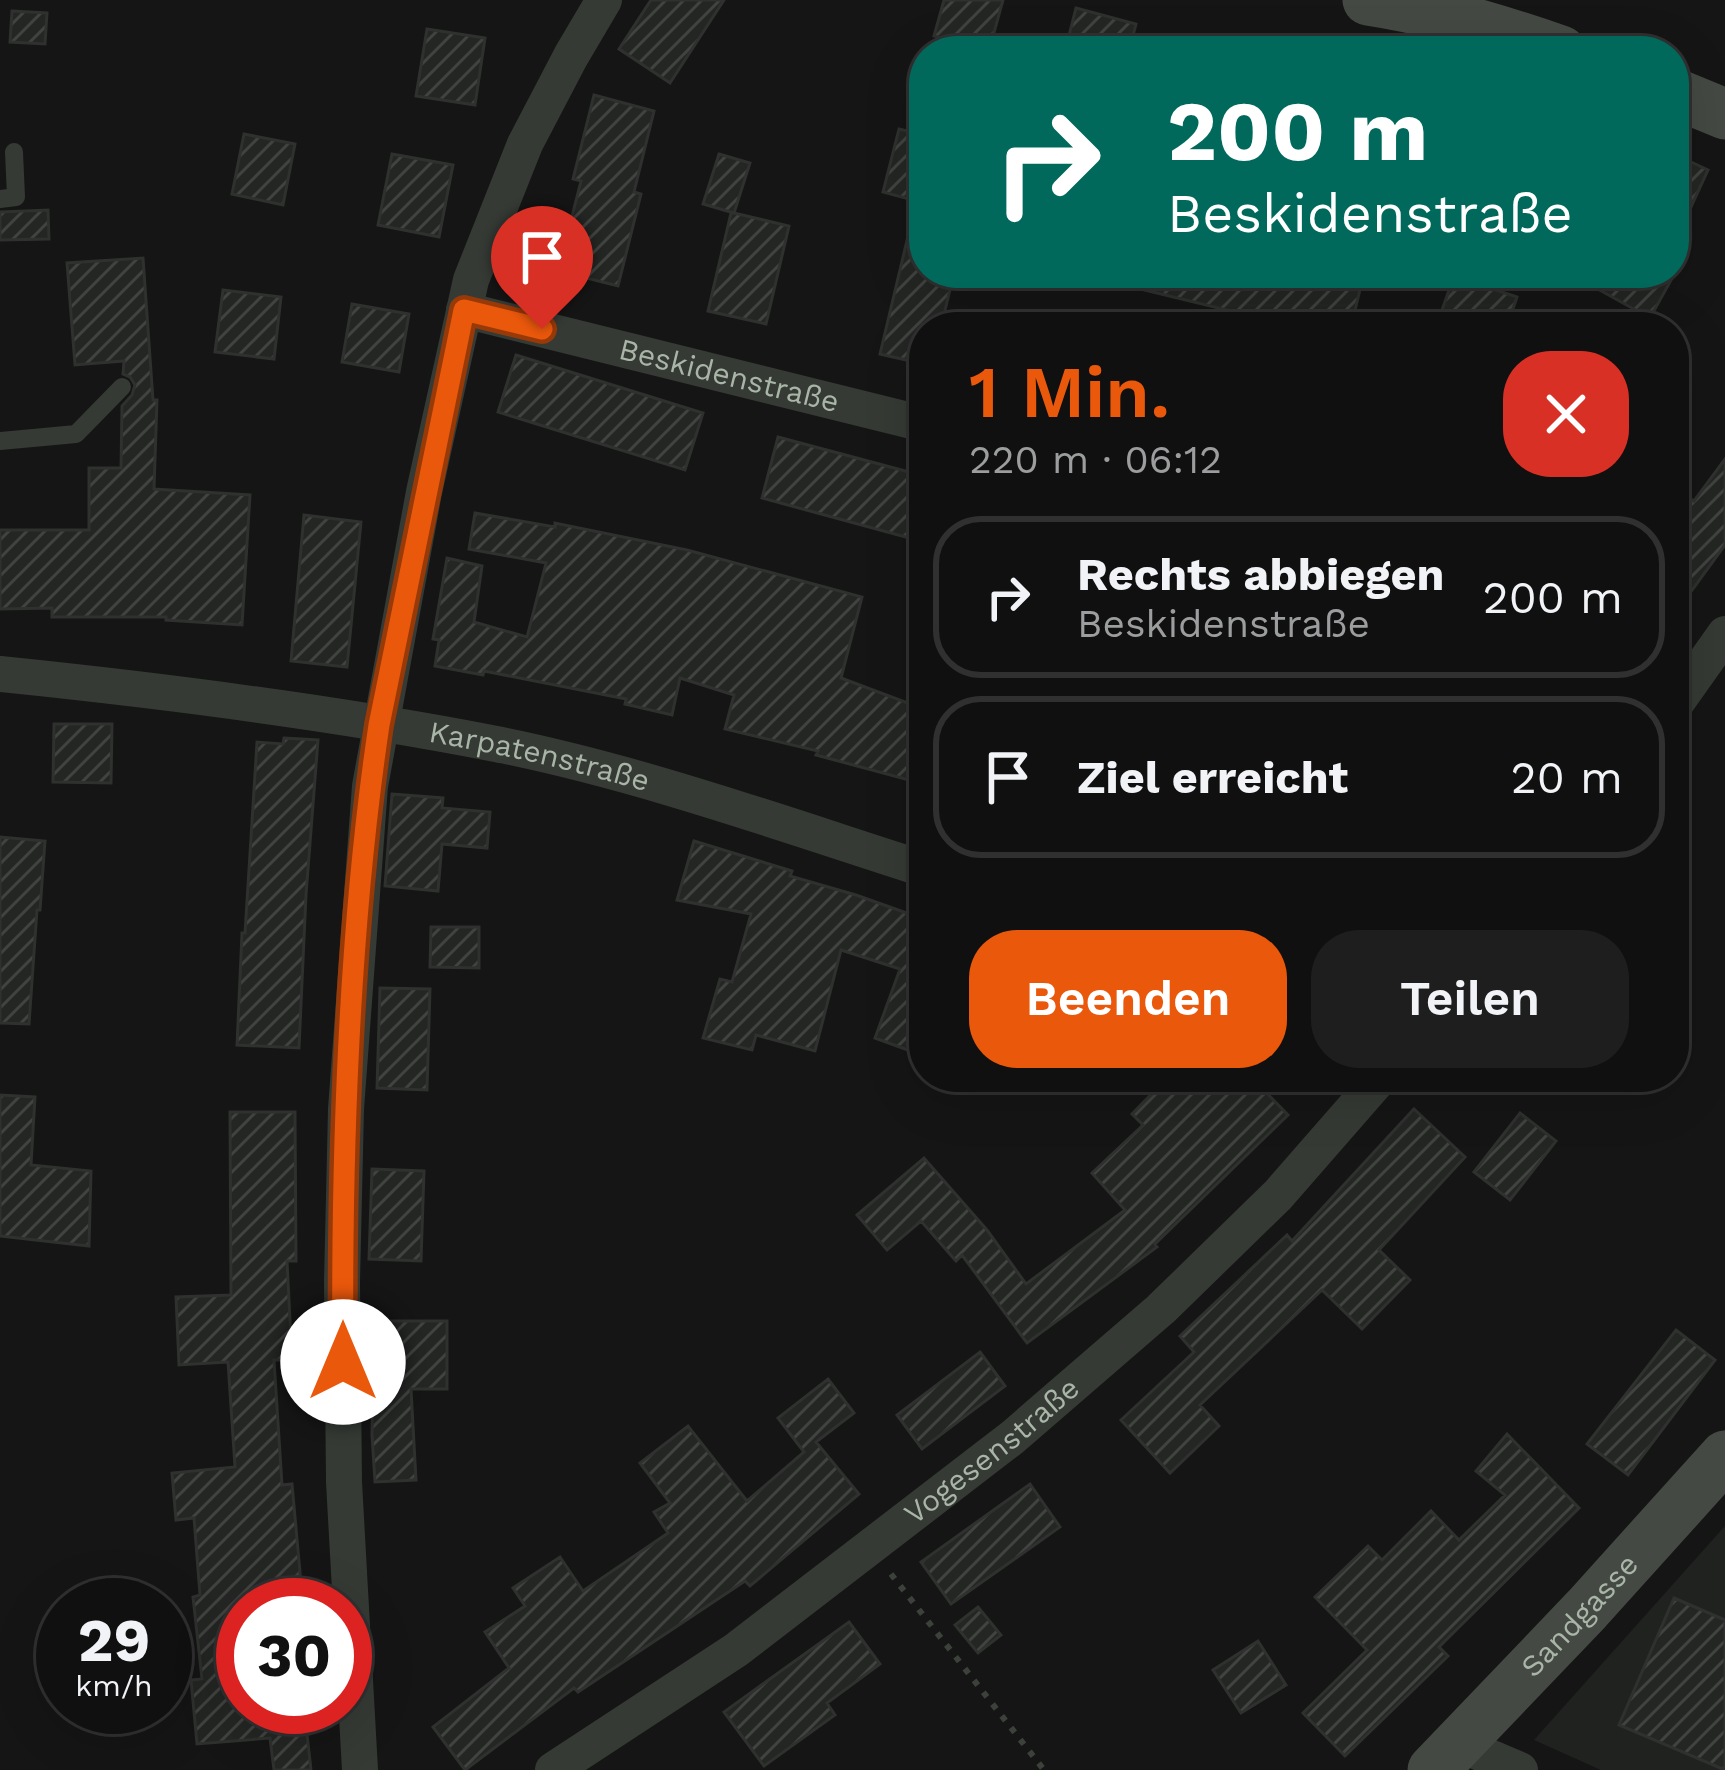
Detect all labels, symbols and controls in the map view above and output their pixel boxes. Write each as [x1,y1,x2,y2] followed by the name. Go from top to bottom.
[1167,82,1428,180] text: 200 m
[969,84,1125,240] icon: right
[1167,182,1573,245] text: Beskidenstraße
[491,206,593,329] pin
[509,224,575,290] icon: arrive
[615,331,843,419] street label: Beskidenstraße
[969,350,1170,434] text: 1 Min.
[1503,351,1629,477] button: close
[969,437,1222,482] text: 220 m · 06:12
[1077,548,1444,601] text: Rechts abbiegen
[975,564,1041,630] icon: right
[1483,571,1623,624] text: 200 m
[1077,601,1370,646] text: Beskidenstraße
[426,714,654,798] street label: Karpatenstraße
[975,744,1041,810] icon: arrive
[1077,751,1348,804] text: Ziel erreicht
[1511,751,1623,804] text: 20 m
[969,930,1287,1068] button: Beenden
[1311,930,1629,1068] button: Teilen
[280,1299,406,1425] position arrow
[897,1370,1086,1531] street label: Vogesenstraße
[1514,1547,1645,1684] street label: Sandgasse
[216,1578,372,1734] speed limit sign: 30
[78,1605,150,1676] text: 29
[75,1668,153,1703] text: km/h

